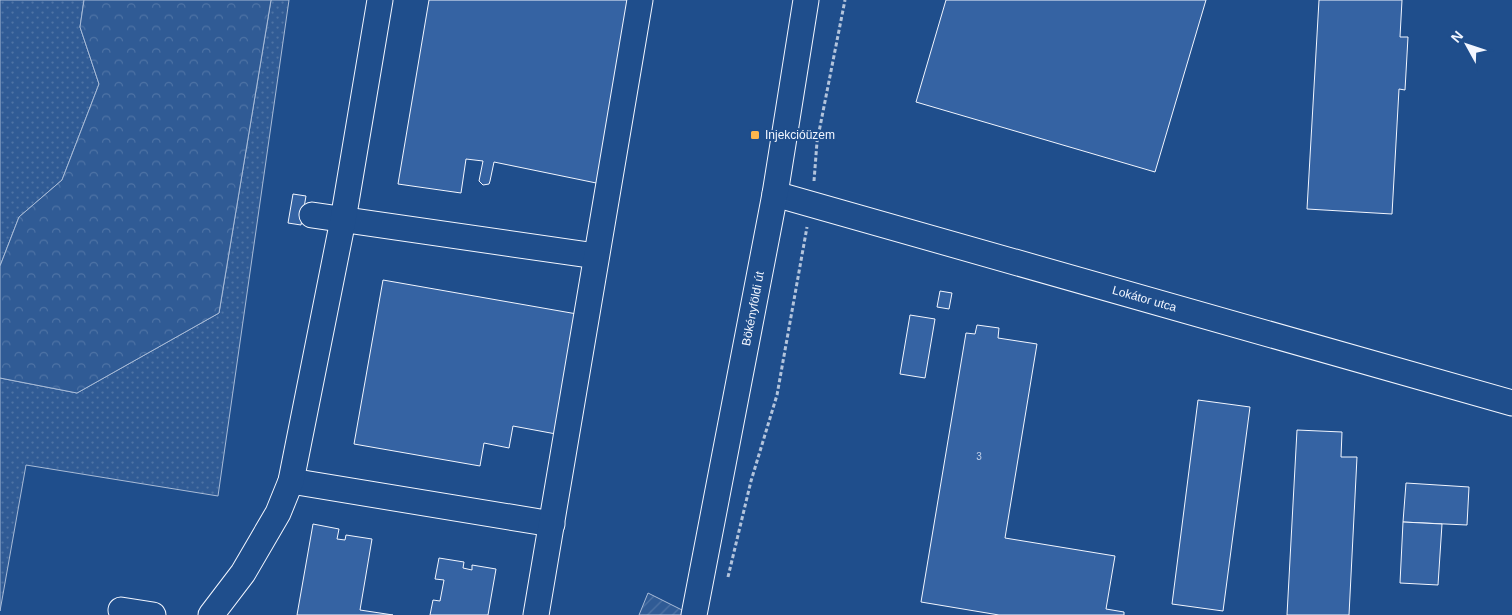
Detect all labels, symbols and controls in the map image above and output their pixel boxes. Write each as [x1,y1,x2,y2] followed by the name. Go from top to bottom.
[1442,20,1492,70] north arrow
[1448,28,1466,46] text: N
[765,128,835,142] place label: Injekcióüzem
[749,129,761,141] marker: Injekcióüzem
[739,270,767,347] street label: Bökényföldi út
[1111,283,1178,315] street label: Lokátor utca
[976,451,982,462] house number: 3

